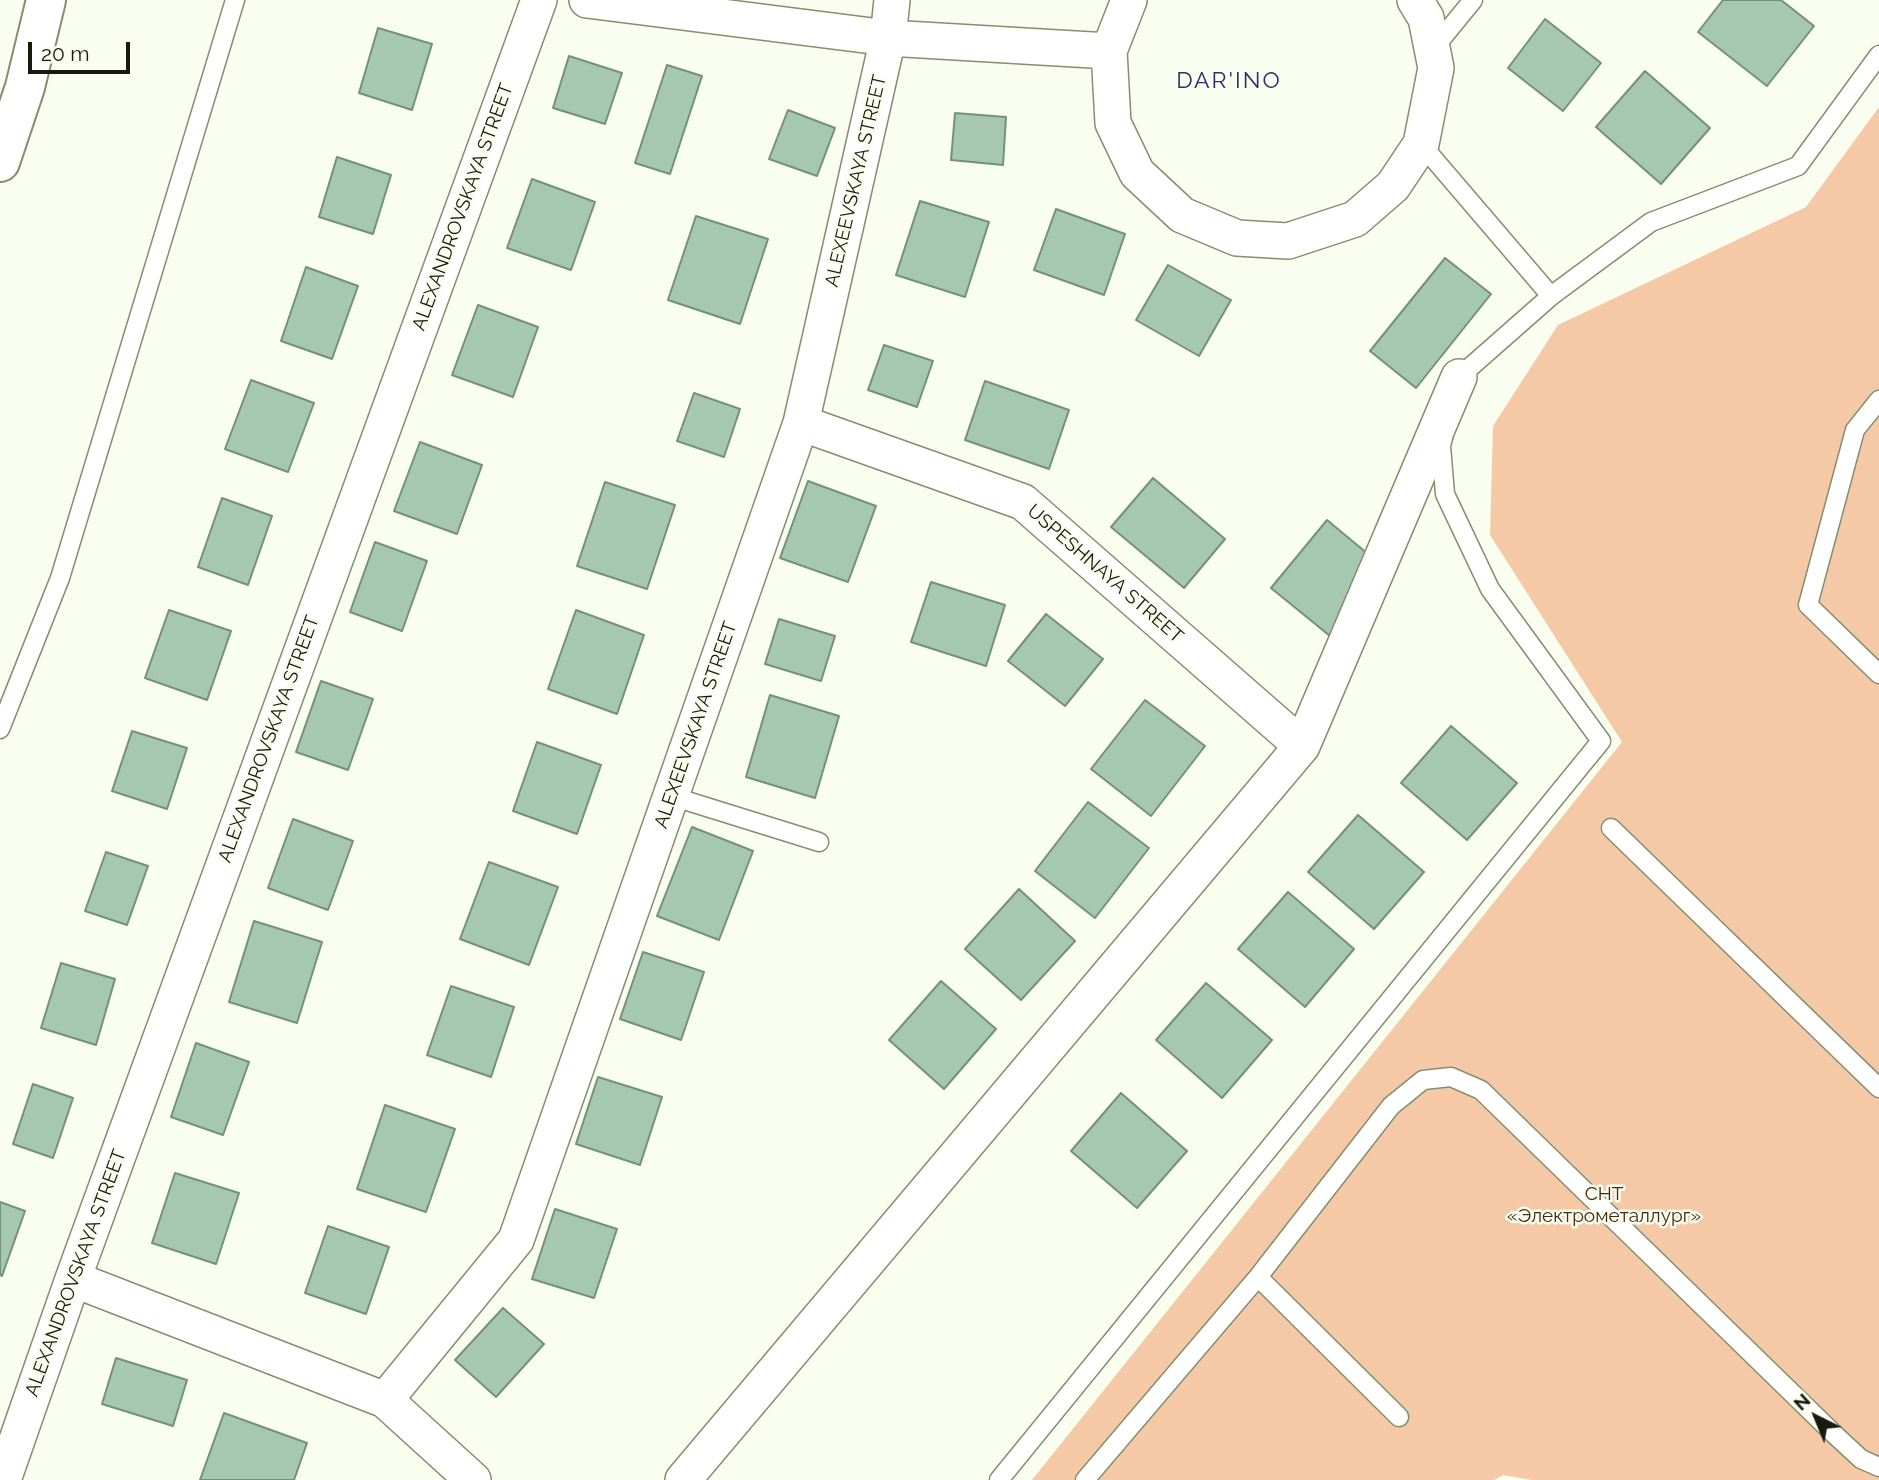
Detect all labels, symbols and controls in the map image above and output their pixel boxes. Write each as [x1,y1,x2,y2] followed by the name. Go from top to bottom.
[32,28,133,72] scale bar
[41,41,89,66] text: 20 m
[1177,67,1281,95] district label: DAR'INO
[820,73,892,289] street label: ALEXEEVSKAYA STREET
[408,80,518,334] street label: ALEXANDROVSKAYA STREET
[1022,500,1188,648] street label: USPESHNAYA STREET
[214,612,324,866] street label: ALEXANDROVSKAYA STREET
[650,619,742,831] street label: ALEXEEVSKAYA STREET
[21,1146,131,1400] street label: ALEXANDROVSKAYA STREET
[1507,1183,1701,1227] park label: СНТ «Электрометаллург»
[1781,1382,1851,1452] north arrow
[1789,1389,1814,1415] text: N

